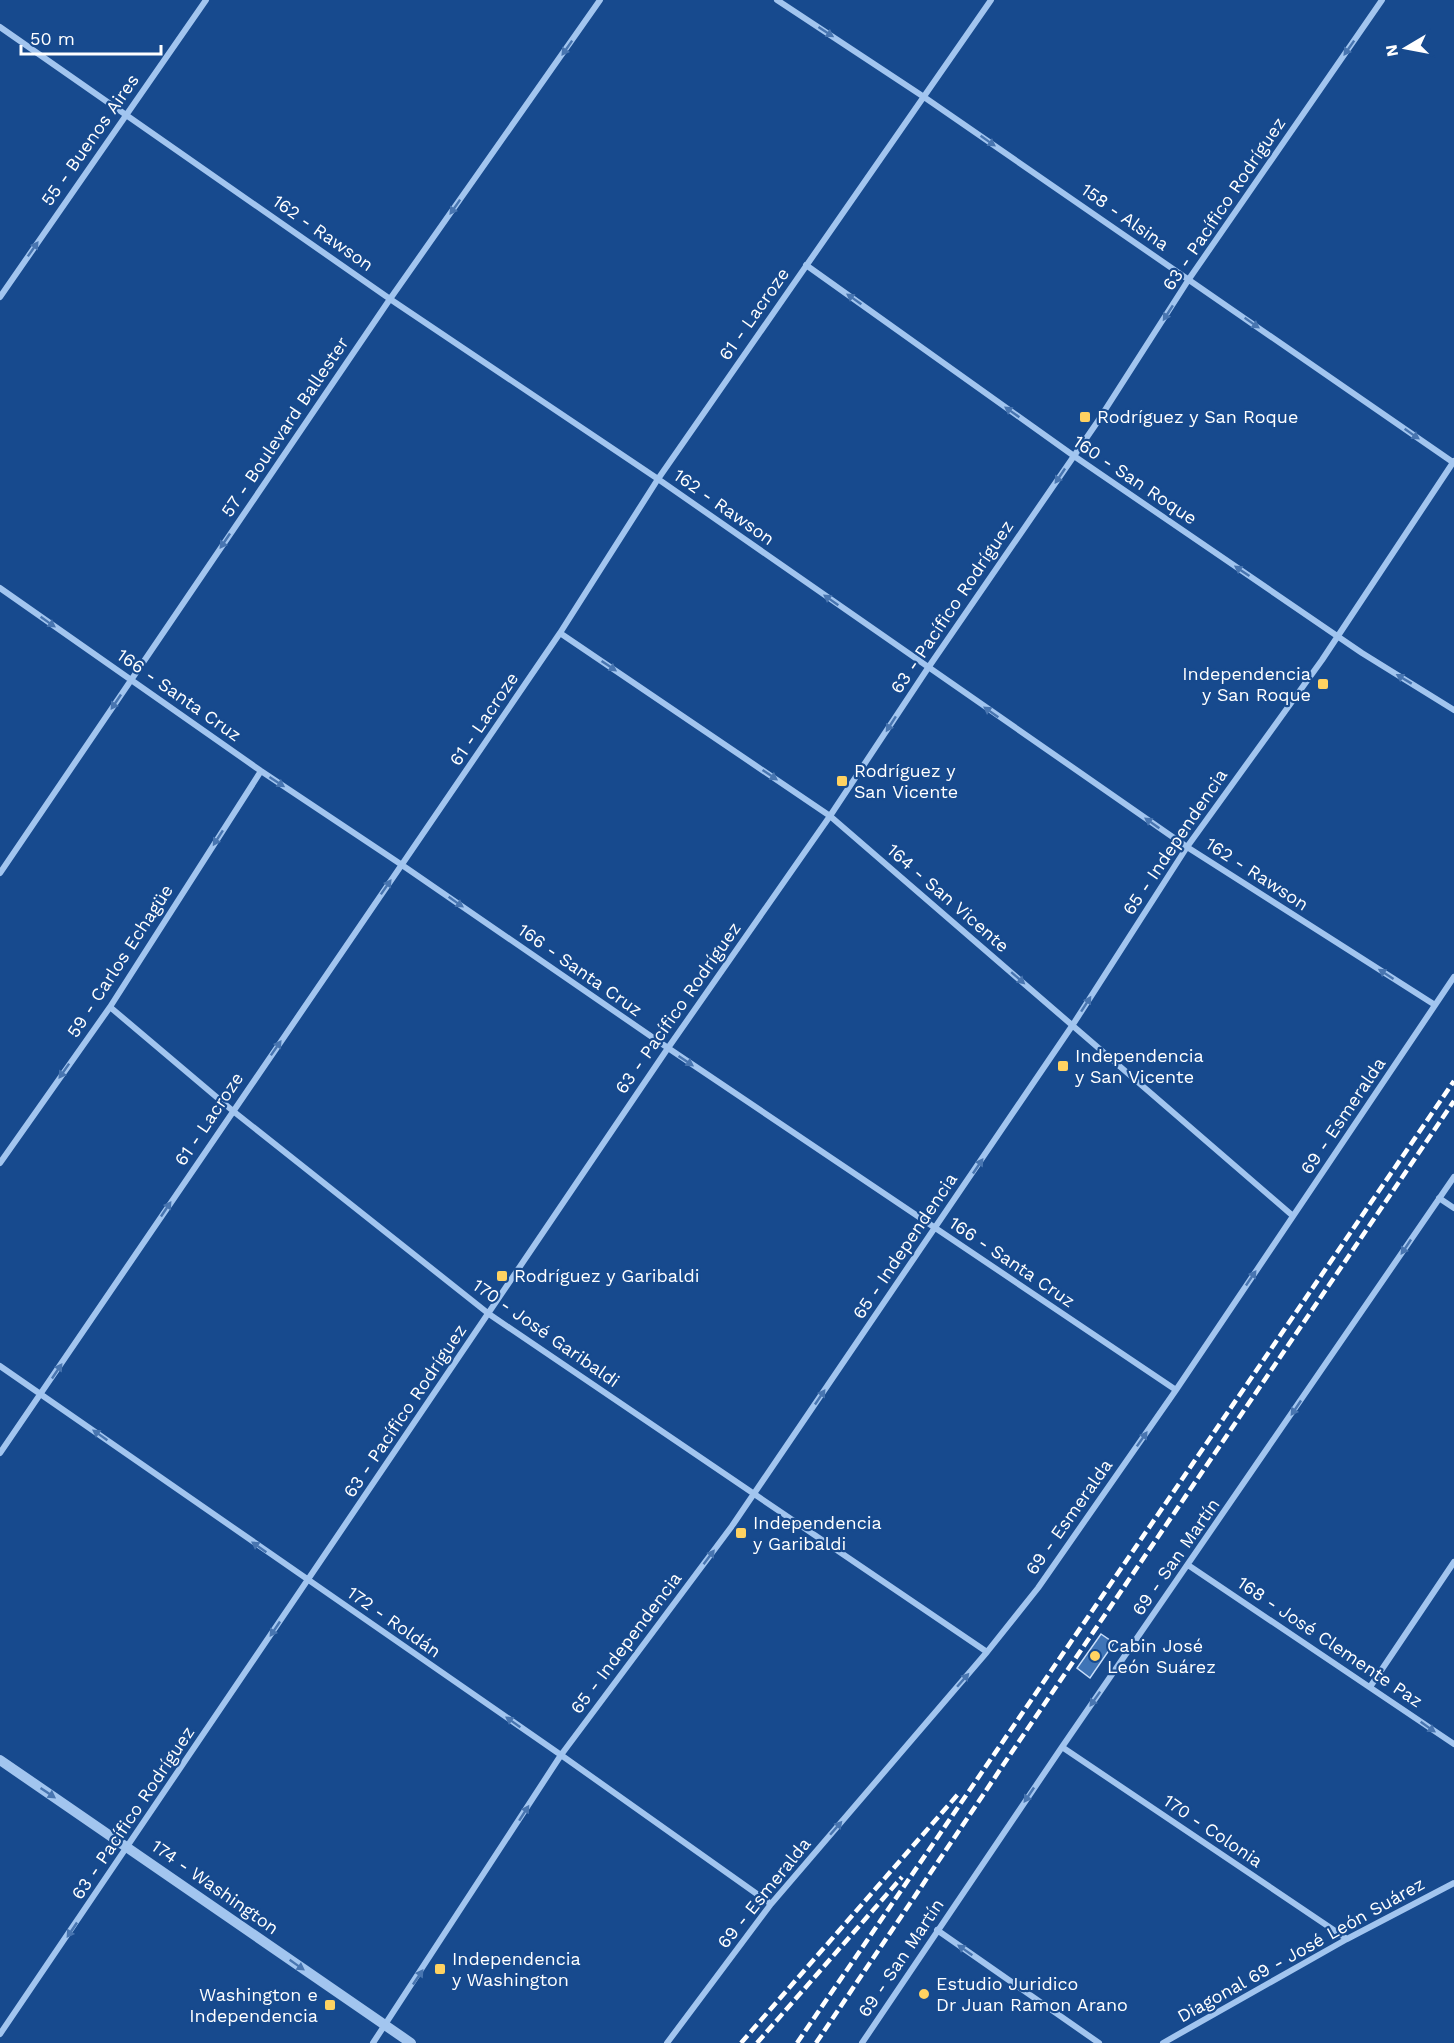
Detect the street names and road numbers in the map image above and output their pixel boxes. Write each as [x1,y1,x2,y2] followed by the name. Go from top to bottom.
[36,70,143,210] street label: 55 - Buenos Aires
[1158,113,1289,294] street label: 63 - Pacífico Rodríguez
[1077,179,1173,255] street label: 158 - Alsina
[269,190,378,275] street label: 162 - Rawson
[714,263,793,364] street label: 61 - Lacroze
[216,333,353,521] street label: 57 - Boulevard Ballester
[1069,430,1201,529] street label: 160 - San Roque
[670,464,779,549] street label: 162 - Rawson
[886,516,1017,697] street label: 63 - Pacífico Rodríguez
[113,644,245,745] street label: 166 - Santa Cruz
[445,668,522,769] street label: 61 - Lacroze
[1118,765,1231,919] street label: 65 - Independencia
[1202,833,1313,915] street label: 162 - Rawson
[883,839,1014,956] street label: 164 - San Vicente
[62,880,177,1041] street label: 59 - Carlos Echagüe
[610,918,745,1097] street label: 63 - Pacífico Rodríguez
[514,919,646,1020] street label: 166 - Santa Cruz
[1296,1053,1389,1178] street label: 69 - Esmeralda
[170,1068,247,1169] street label: 61 - Lacroze
[848,1169,961,1323] street label: 65 - Independencia
[946,1212,1079,1311] street label: 166 - Santa Cruz
[469,1274,624,1391] street label: 170 - José Garibaldi
[339,1320,470,1501] street label: 63 - Pacífico Rodríguez
[1021,1455,1116,1579] street label: 69 - Esmeralda
[1127,1494,1224,1619] street label: 69 - San Martín
[566,1568,686,1718] street label: 65 - Independencia
[1234,1572,1427,1711] street label: 168 - José Clemente Paz
[343,1582,445,1662] street label: 172 - Roldán
[67,1722,198,1903] street label: 63 - Pacífico Rodríguez
[1160,1790,1267,1871] street label: 170 - Colonia
[713,1833,815,1952] street label: 69 - Esmeralda
[148,1835,283,1938] street label: 174 - Washington
[1174,1873,1428,2026] street label: Diagonal 69 - José León Suárez
[853,1895,948,2021] street label: 69 - San Martín

